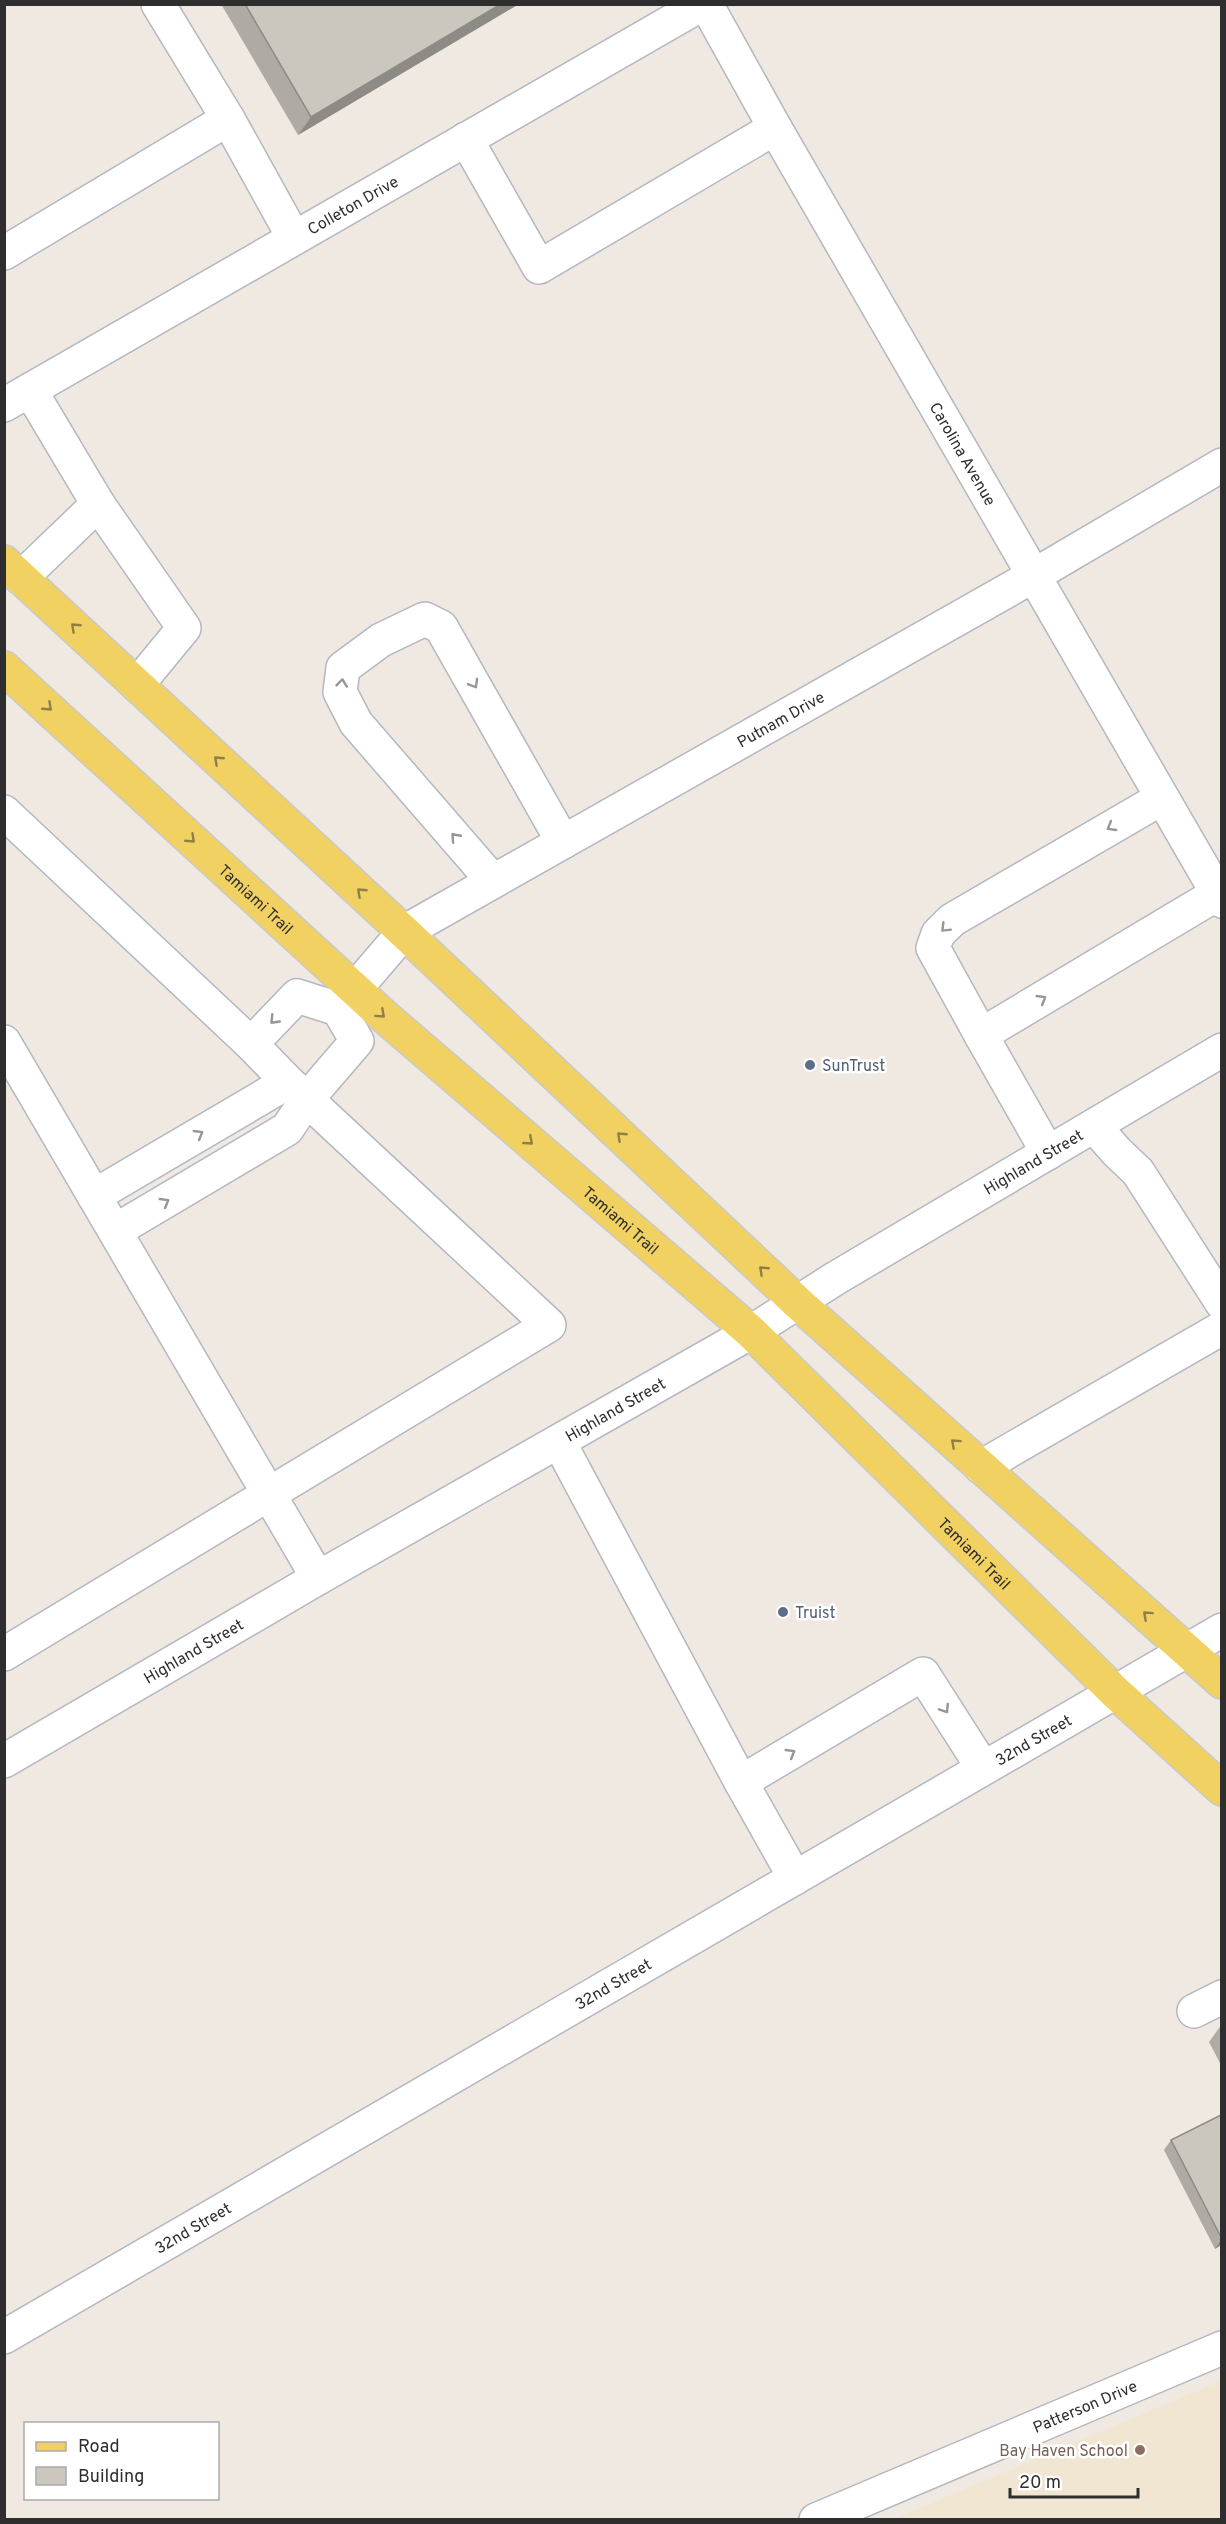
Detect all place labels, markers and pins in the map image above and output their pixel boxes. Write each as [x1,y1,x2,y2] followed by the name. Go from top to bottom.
[822,1057,885,1077] place label: SunTrust
[803,1058,817,1072] marker: SunTrust
[795,1604,835,1624] place label: Truist
[776,1605,790,1619] marker: Truist
[999,2442,1128,2462] place label: Bay Haven School
[1133,2443,1147,2457] marker: Bay Haven School

